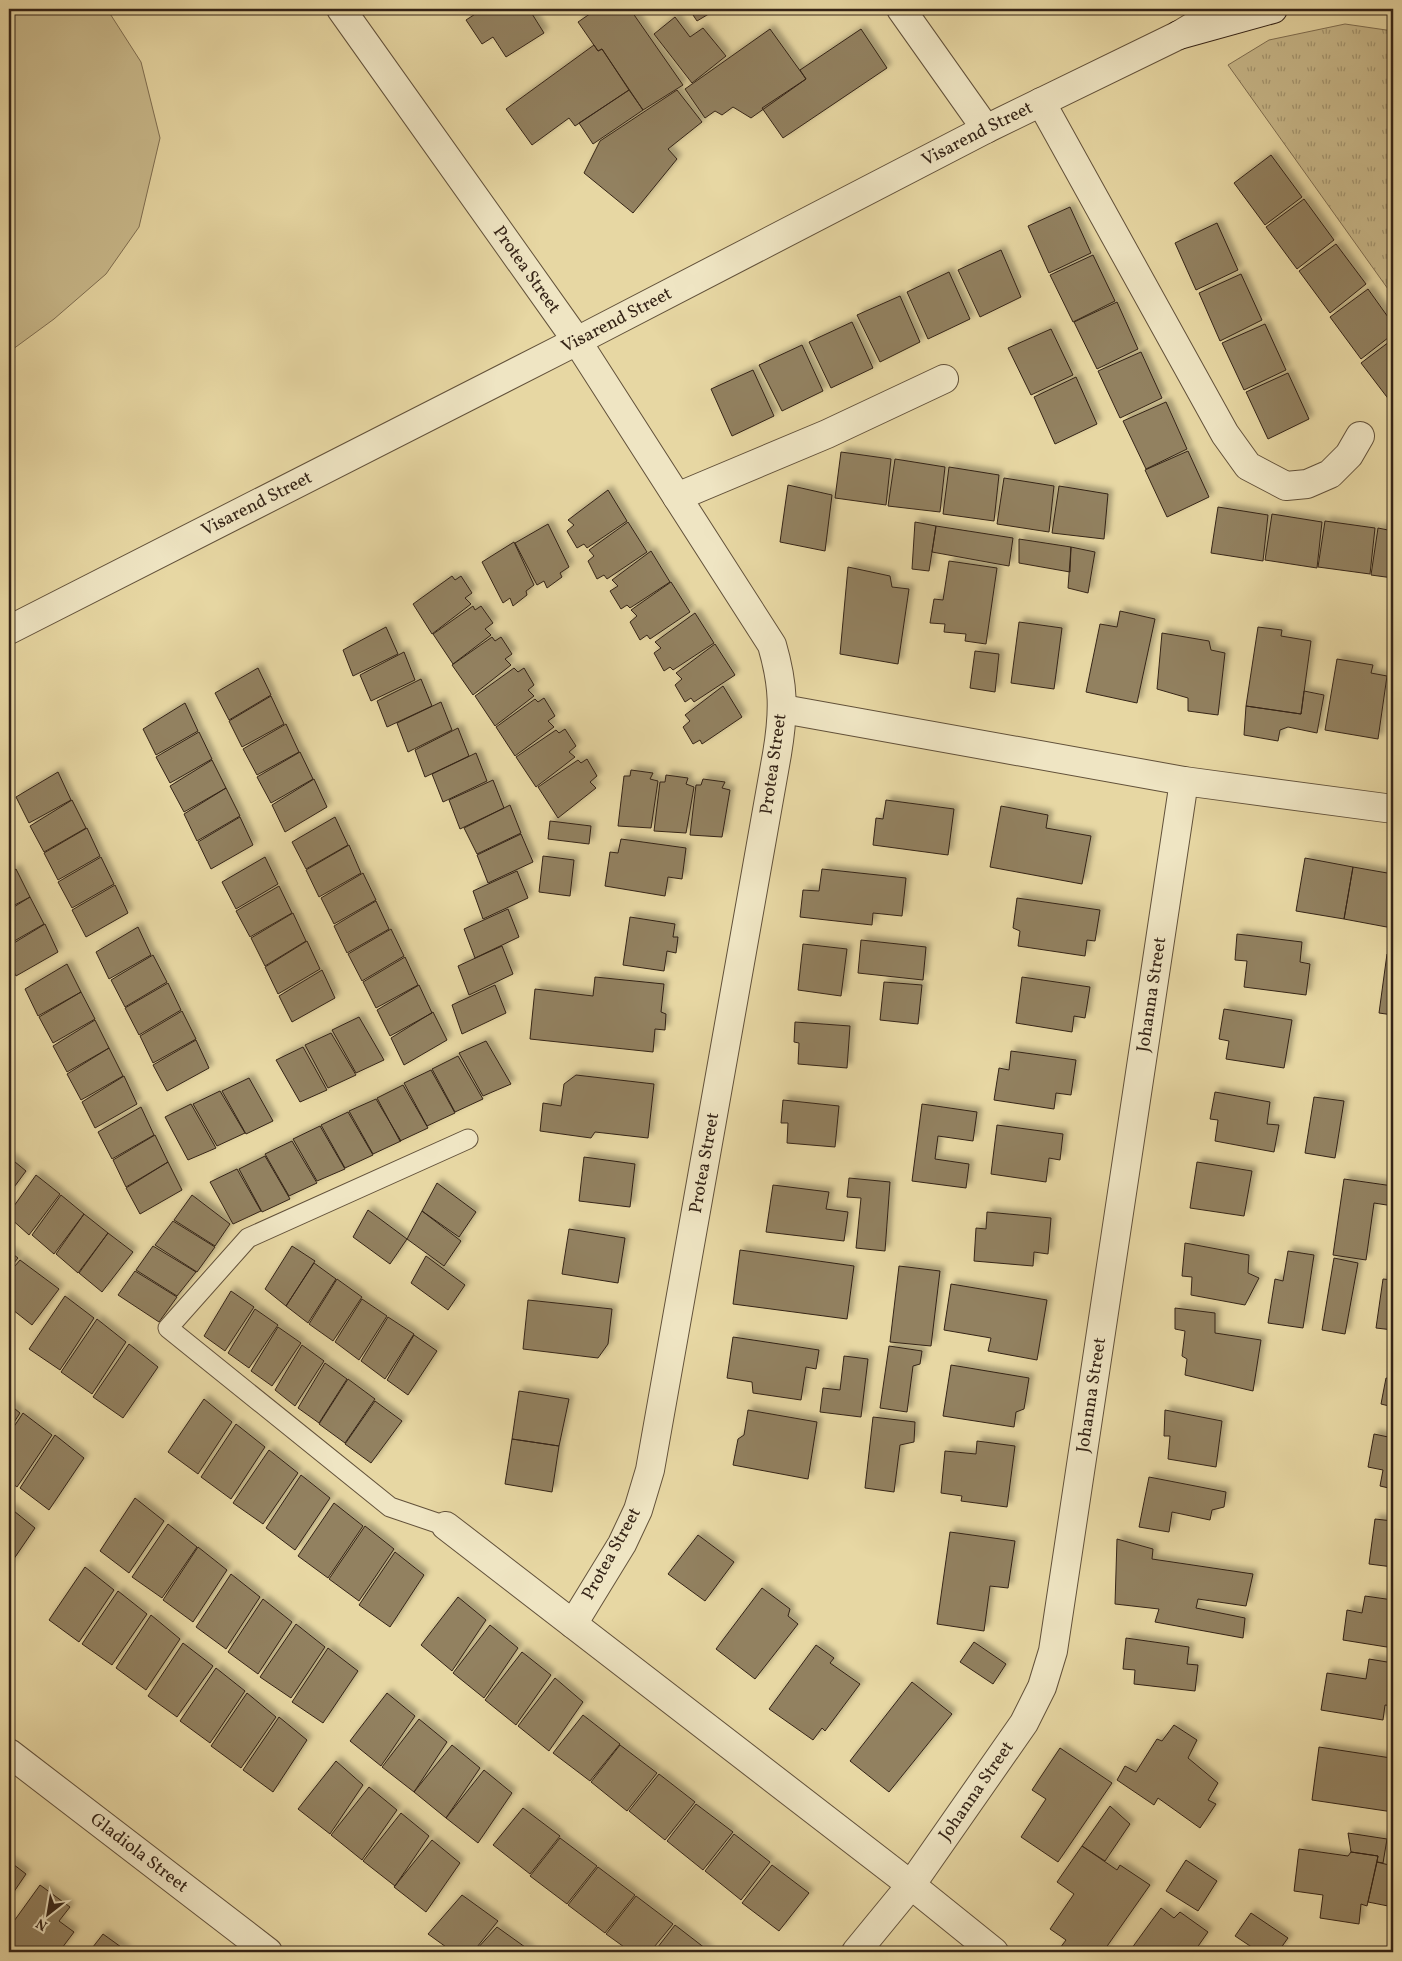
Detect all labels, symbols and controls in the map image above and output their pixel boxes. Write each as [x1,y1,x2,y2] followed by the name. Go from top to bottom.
[917,96,1037,173] street label: Visarend Street
[487,221,566,319] street label: Protea Street
[557,281,676,359] street label: Visarend Street
[197,465,317,543] street label: Visarend Street
[755,712,793,816] street label: Protea Street
[1131,935,1173,1054] street label: Johanna Street
[684,1111,726,1215] street label: Protea Street
[1071,1336,1113,1454] street label: Johanna Street
[576,1503,648,1605] street label: Protea Street
[933,1736,1020,1846] street label: Johanna Street
[85,1807,193,1899] street label: Gladiola Street
[22,1888,72,1938] north arrow
[33,1913,51,1935] text: N

